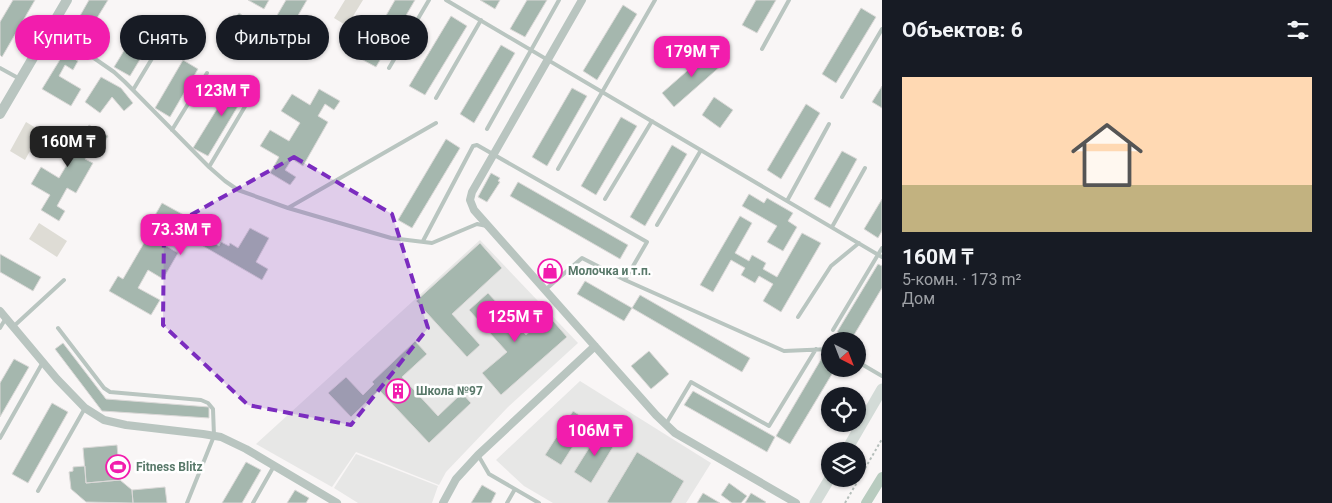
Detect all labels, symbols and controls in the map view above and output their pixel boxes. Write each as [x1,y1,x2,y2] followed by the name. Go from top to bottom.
[15,15,110,60] chip: Купить
[120,15,206,60] chip: Снять
[216,15,329,60] chip: Фильтры
[339,15,428,60] chip: Новое
[1284,16,1312,44] icon: filters
[902,18,1023,42] text: Объектов: 6
[651,36,733,78] pin: 179M ₸
[665,42,719,61] text: 179M ₸
[181,74,263,117] pin: 123M ₸
[195,81,249,100] text: 123M ₸
[1062,110,1152,200] icon: home
[27,126,109,168] pin: 160M ₸
[41,132,95,151] text: 160M ₸
[135,214,227,256] pin: 73.3M ₸
[152,220,210,239] text: 73.3M ₸
[902,245,973,269] text: 160M ₸
[537,258,563,284] shop icon: Молочка и т.п.
[568,264,651,278] place label: Молочка и т.п.
[902,270,1021,289] text: 5-комн. · 173 m²
[902,289,935,308] text: Дом
[474,300,556,343] pin: 125M ₸
[488,307,542,326] text: 125M ₸
[821,332,866,378] north arrow
[821,332,866,487] map controls
[385,378,411,404] building icon: Школа №97
[416,384,483,398] place label: Школа №97
[821,387,866,432] button: locate
[554,414,636,457] pin: 106M ₸
[568,421,622,440] text: 106M ₸
[821,442,866,487] button: layers
[105,454,131,480] sports icon: Fitness Blitz
[136,460,203,474] place label: Fitness Blitz

